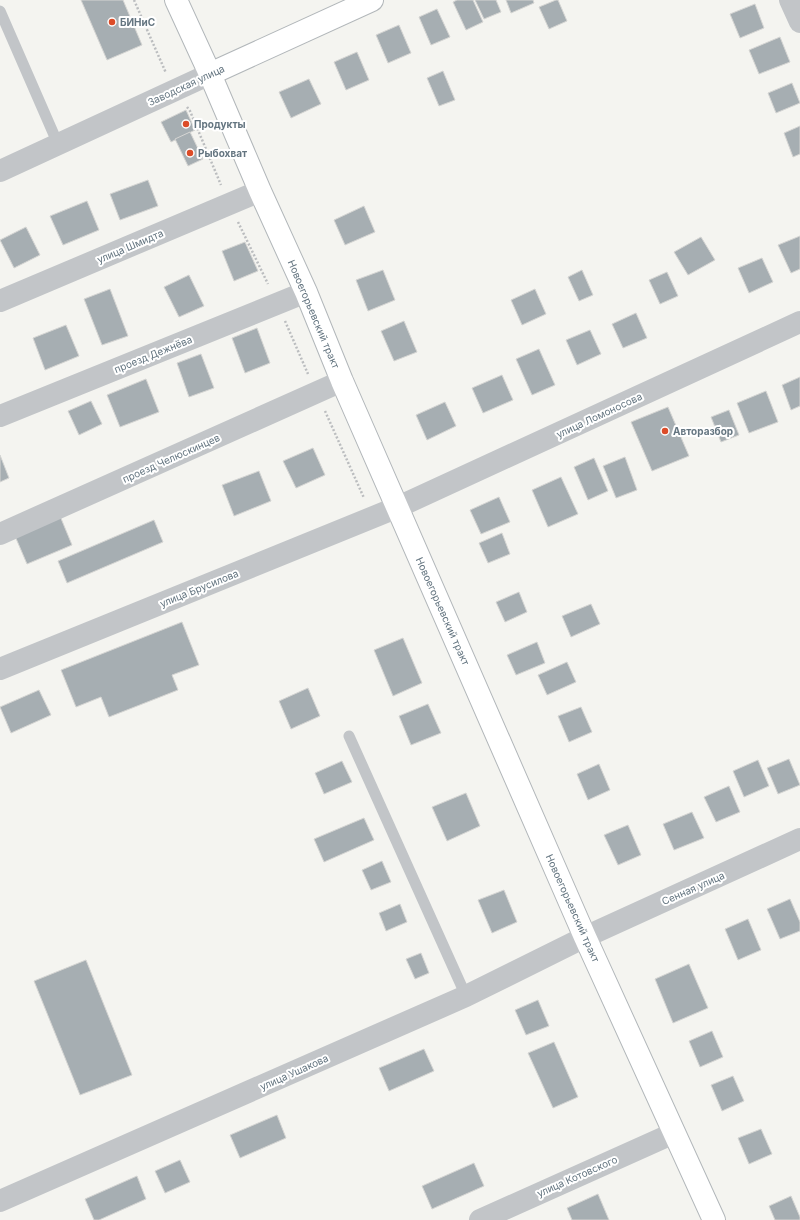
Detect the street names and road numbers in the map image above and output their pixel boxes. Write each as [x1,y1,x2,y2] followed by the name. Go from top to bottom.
[146,62,226,108] street label: Заводская улица
[95,227,165,265] street label: улица Шмидта
[286,258,342,370] street label: Новоегорьевский тракт
[112,333,194,375] street label: проезд Дежнёва
[554,390,644,440] street label: улица Ломоносова
[120,431,222,485] street label: проезд Челюскинцев
[414,555,472,667] street label: Новоегорьевский тракт
[158,567,240,609] street label: улица Брусилова
[544,852,602,964] street label: Новоегорьевский тракт
[660,869,726,907] street label: Сенная улица
[258,1052,330,1092] street label: улица Ушакова
[535,1153,619,1199] street label: улица Котовского

